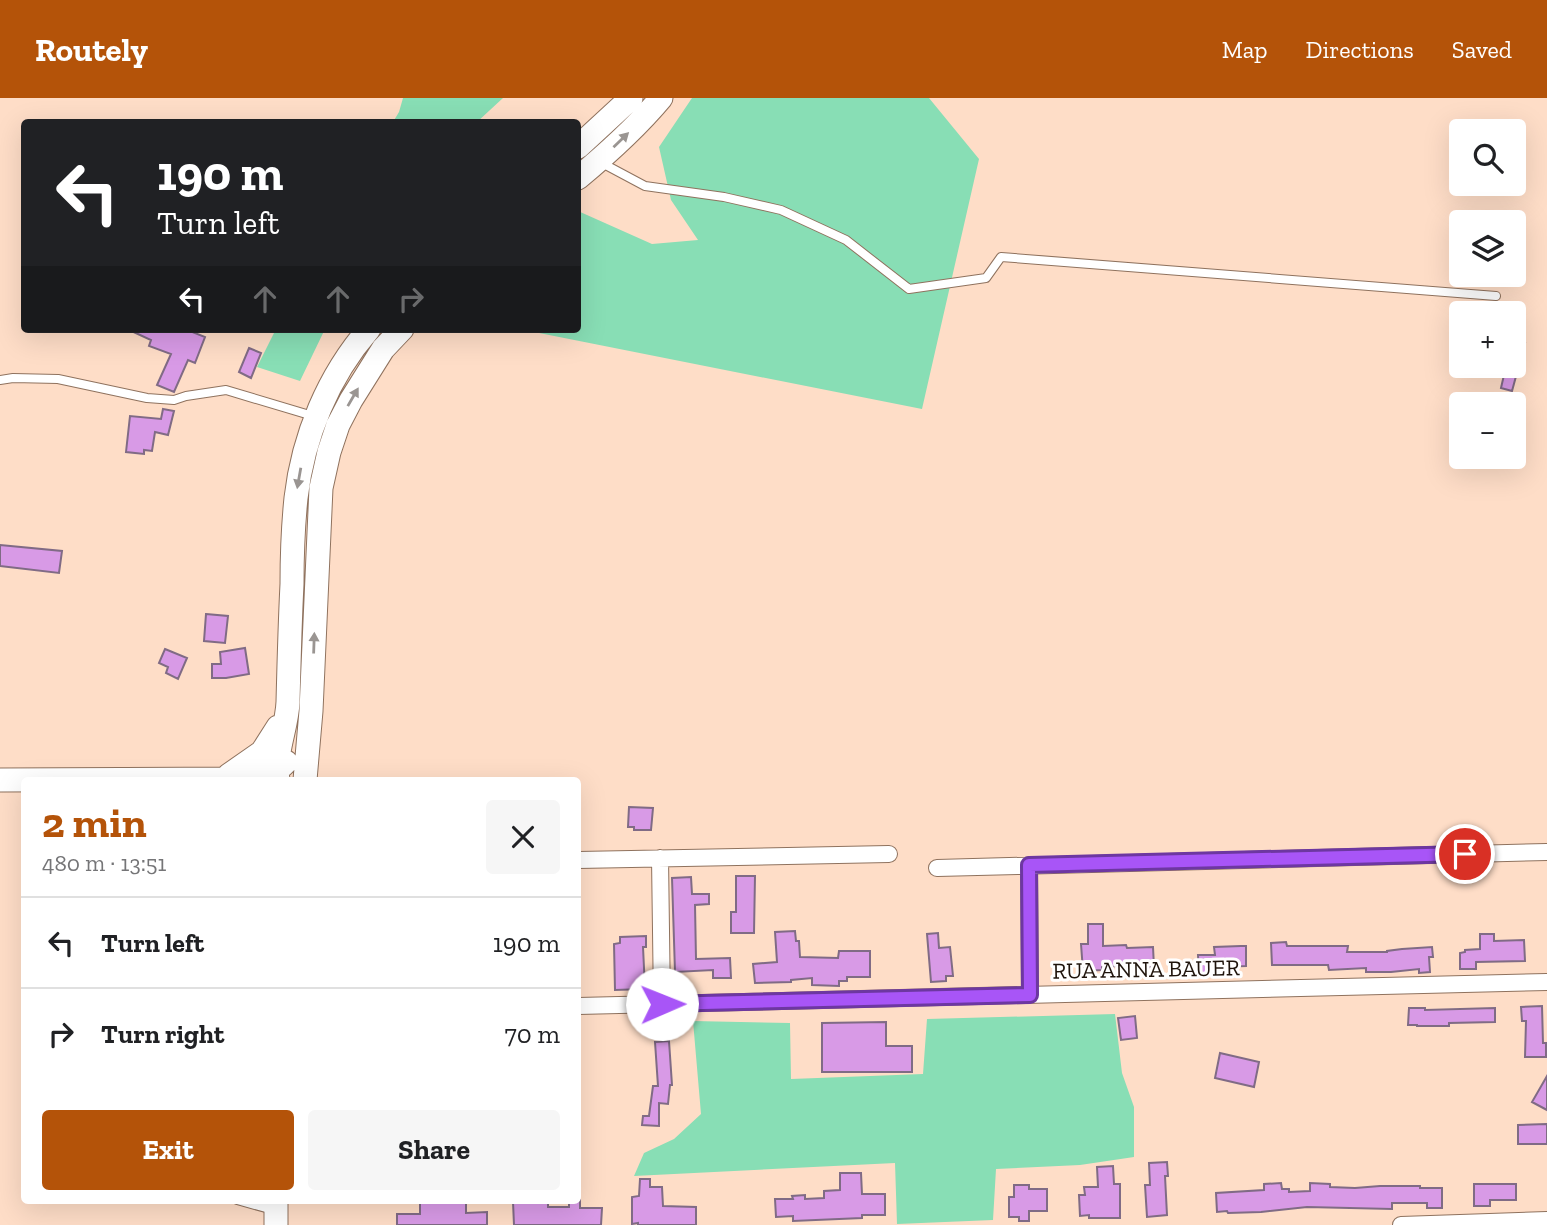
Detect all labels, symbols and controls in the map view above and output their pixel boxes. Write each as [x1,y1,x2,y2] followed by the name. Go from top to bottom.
[35,30,148,69] text: Routely
[1222,35,1268,64] text: Map
[1306,35,1414,64] text: Directions
[1452,35,1512,64] text: Saved
[1449,119,1526,469] map controls
[1449,119,1526,196] button: search
[613,132,630,149] one-way arrow
[157,144,283,203] text: 190 m
[42,147,133,238] icon: left
[157,204,279,242] text: Turn left
[1449,210,1526,287] button: layers
[173,280,211,318] icon: left
[246,280,284,318] icon: ahead
[319,280,357,318] icon: ahead
[392,280,430,318] icon: right
[1449,301,1526,378] button: +
[347,388,360,407] one-way arrow
[1449,392,1526,469] button: −
[293,467,304,489] one-way arrow
[308,632,319,654] one-way arrow
[42,797,147,848] text: 2 min
[486,800,560,874] button: close
[1435,824,1495,884] pin
[1446,835,1484,873] icon: arrive
[42,849,166,877] text: 480 m · 13:51
[42,924,80,962] icon: left
[101,927,204,959] text: Turn left
[493,927,560,959] text: 190 m
[1052,953,1240,985] street label: RUA ANNA BAUER
[625,967,699,1041] position arrow
[42,1015,80,1053] icon: right
[101,1018,224,1050] text: Turn right
[504,1018,560,1050] text: 70 m
[42,1110,294,1190] button: Exit
[308,1110,560,1190] button: Share

